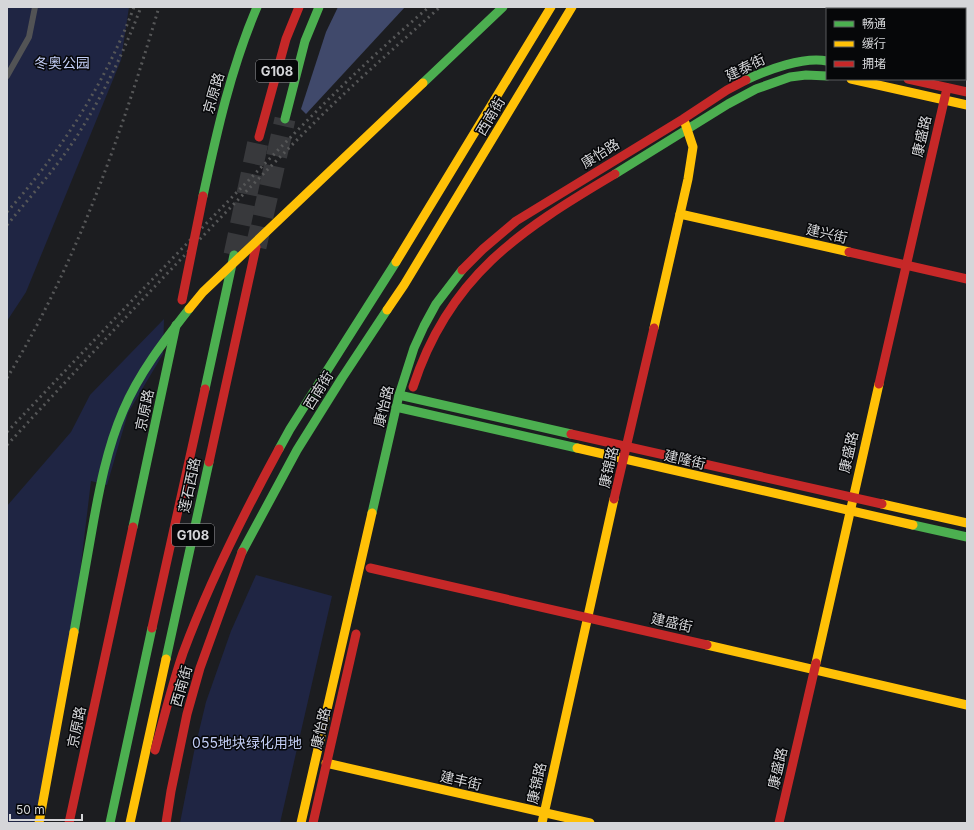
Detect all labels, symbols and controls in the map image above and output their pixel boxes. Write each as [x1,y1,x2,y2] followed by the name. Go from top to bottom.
[826,8,966,80] legend
[862,16,886,31] text: 畅通
[862,36,886,51] text: 缓行
[722,50,768,84] street label: 建泰街
[34,54,90,71] park label: 冬奥公园
[862,56,886,71] text: 拥堵
[256,60,298,82] road number: G108
[199,70,227,116] street label: 京原路
[472,94,508,138] street label: 西南街
[908,114,934,158] street label: 康盛路
[578,135,622,171] street label: 康怡路
[805,220,849,246] street label: 建兴街
[300,368,336,412] street label: 西南街
[370,384,396,428] street label: 康怡路
[131,388,157,432] street label: 京原路
[835,430,861,474] street label: 康盛路
[595,445,621,489] street label: 康锦路
[663,446,707,472] street label: 建隆街
[175,456,203,514] street label: 莲石西路
[172,524,214,546] road number: G108
[650,609,694,635] street label: 建盛街
[167,663,195,709] street label: 西南街
[63,705,89,749] street label: 京原路
[307,706,333,750] street label: 康怡路
[192,734,302,751] park label: 055地块绿化用地
[764,746,790,790] street label: 康盛路
[523,761,549,805] street label: 康锦路
[439,767,483,793] street label: 建丰街
[10,796,82,822] scale bar
[16,802,45,817] text: 50 m

